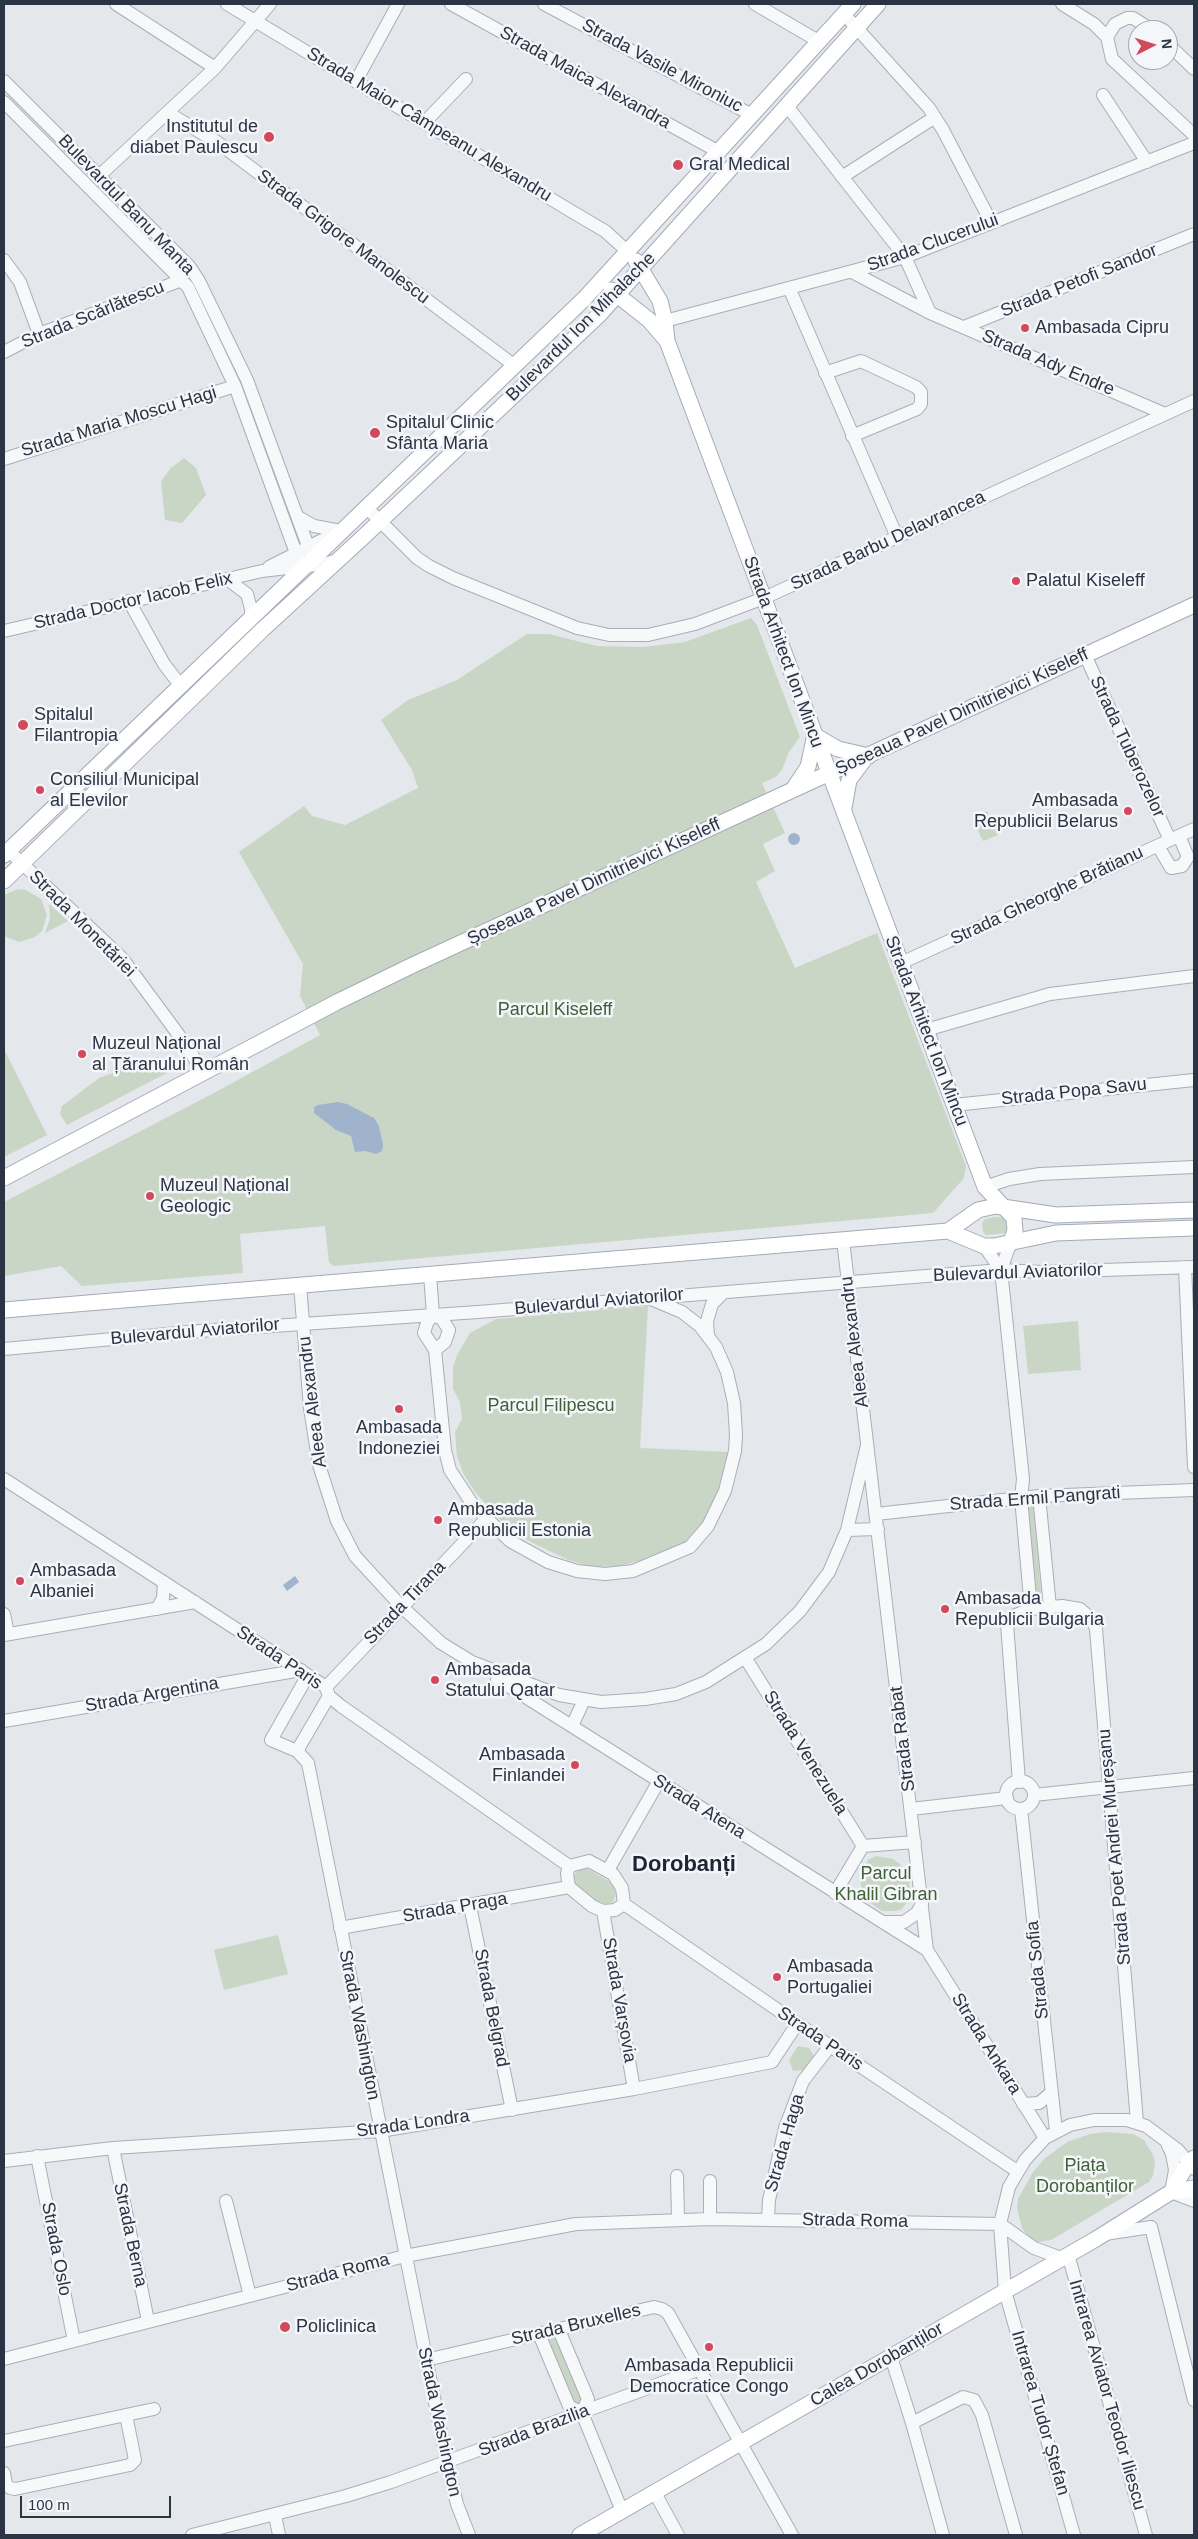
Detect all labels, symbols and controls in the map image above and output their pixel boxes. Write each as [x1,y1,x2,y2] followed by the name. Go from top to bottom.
[578,15,746,117] street label: Strada Vasile Mironiuc
[1128,20,1178,70] north arrow
[496,22,674,134] street label: Strada Maica Alexandra
[1159,38,1175,50] text: N
[303,43,555,207] street label: Strada Maior Câmpeanu Alexandru
[130,116,258,158] place label: Institutul de diabet Paulescu
[53,130,199,280] street label: Bulevardul Banu Manta
[262,130,276,144] marker: Institutul de diabet Paulescu
[689,154,790,176] place label: Gral Medical
[671,158,685,172] marker: Gral Medical
[253,165,433,309] street label: Strada Grigore Manolescu
[864,209,1002,277] street label: Strada Clucerului
[997,240,1161,322] street label: Strada Petofi Sandor
[502,248,660,406] street label: Bulevardul Ion Mihalache
[18,277,168,353] street label: Strada Scărlătescu
[1035,317,1169,339] place label: Ambasada Cipru
[1019,322,1031,334] marker: Ambasada Cipru
[978,325,1118,401] street label: Strada Ady Endre
[19,382,219,462] street label: Strada Maria Moscu Hagi
[386,412,494,454] place label: Spitalul Clinic Sfânta Maria
[368,426,382,440] marker: Spitalul Clinic Sfânta Maria
[787,486,989,596] street label: Strada Barbu Delavrancea
[738,553,828,751] street label: Strada Arhitect Ion Mincu
[32,568,234,634] street label: Strada Doctor Iacob Felix
[1026,570,1145,592] place label: Palatul Kiseleff
[1010,575,1022,587] marker: Palatul Kiseleff
[832,644,1092,780] street label: Șoseaua Pavel Dimitrievici Kiseleff
[1085,673,1169,821] street label: Strada Tuberozelor
[34,704,118,746] place label: Spitalul Filantropia
[16,718,30,732] marker: Spitalul Filantropia
[50,769,199,812] place label: Consiliul Municipal al Elevilor
[34,784,46,796] marker: Consiliul Municipal al Elevilor
[974,790,1118,832] place label: Ambasada Republicii Belarus
[1122,805,1134,817] marker: Ambasada Republicii Belarus
[464,814,724,950] street label: Șoseaua Pavel Dimitrievici Kiseleff
[947,842,1147,950] street label: Strada Gheorghe Brătianu
[24,866,140,982] street label: Strada Monetăriei
[880,933,972,1129] street label: Strada Arhitect Ion Mincu
[498,999,612,1021] park label: Parcul Kiseleff
[92,1033,249,1076] place label: Muzeul Național al Țăranului Român
[76,1048,88,1060] marker: Muzeul Național al Țăranului Român
[1000,1074,1148,1110] street label: Strada Popa Savu
[160,1175,289,1218] place label: Muzeul Național Geologic
[144,1190,156,1202] marker: Muzeul Național Geologic
[933,1259,1103,1287] street label: Bulevardul Aviatorilor
[836,1275,874,1409] street label: Aleea Alexandru
[514,1284,684,1320] street label: Bulevardul Aviatorilor
[110,1314,280,1350] street label: Bulevardul Aviatorilor
[294,1335,332,1469] street label: Aleea Alexandru
[487,1395,615,1417] park label: Parcul Filipescu
[393,1403,405,1415] marker: Ambasada Indoneziei
[356,1417,442,1460] place label: Ambasada Indoneziei
[949,1482,1121,1516] street label: Strada Ermil Pangrati
[448,1499,591,1542] place label: Ambasada Republicii Estonia
[432,1514,444,1526] marker: Ambasada Republicii Estonia
[360,1557,450,1649] street label: Strada Tirana
[30,1560,116,1602] place label: Ambasada Albaniei
[14,1575,26,1587] marker: Ambasada Albaniei
[955,1588,1104,1630] place label: Ambasada Republicii Bulgaria
[939,1603,951,1615] marker: Ambasada Republicii Bulgaria
[232,1621,326,1695] street label: Strada Paris
[445,1659,555,1702] place label: Ambasada Statului Qatar
[84,1673,220,1717] street label: Strada Argentina
[429,1674,441,1686] marker: Ambasada Statului Qatar
[886,1685,920,1793] street label: Strada Rabat
[758,1687,852,1819] street label: Strada Venezuela
[1094,1728,1136,1966] street label: Strada Poet Andrei Mureșanu
[479,1744,565,1786] place label: Ambasada Finlandei
[569,1759,581,1771] marker: Ambasada Finlandei
[649,1770,749,1844] street label: Strada Atena
[632,1852,736,1878] district label: Dorobanți
[834,1863,938,1906] park label: Parcul Khalil Gibran
[401,1888,509,1928] street label: Strada Praga
[1022,1920,1054,2020] street label: Strada Sofia
[597,1936,641,2064] street label: Strada Varșovia
[469,1947,513,2069] street label: Strada Belgrad
[334,1948,384,2102] street label: Strada Washington
[787,1956,873,1998] place label: Ambasada Portugaliei
[771,1971,783,1983] marker: Ambasada Portugaliei
[946,1989,1026,2099] street label: Strada Ankara
[773,2002,867,2076] street label: Strada Paris
[761,2091,809,2195] street label: Strada Haga
[355,2105,471,2143] street label: Strada Londra
[1036,2155,1134,2198] park label: Piața Dorobanților
[108,2181,152,2289] street label: Strada Berna
[36,2200,76,2298] street label: Strada Oslo
[802,2209,908,2233] street label: Strada Roma
[284,2249,392,2297] street label: Strada Roma
[1064,2277,1150,2513] street label: Intrarea Aviator Teodor Iliescu
[509,2300,643,2350] street label: Strada Bruxelles
[296,2316,376,2338] place label: Policlinica
[807,2318,947,2412] street label: Calea Dorobanților
[278,2320,292,2334] marker: Policlinica
[1006,2328,1074,2498] street label: Intrarea Tudor Ștefan
[703,2341,715,2353] marker: Ambasada Republicii Democratice Congo
[413,2345,465,2499] street label: Strada Washington
[624,2355,794,2398] place label: Ambasada Republicii Democratice Congo
[475,2400,593,2462] street label: Strada Brazilia
[22,2486,174,2518] scale bar
[28,2496,70,2513] text: 100 m

